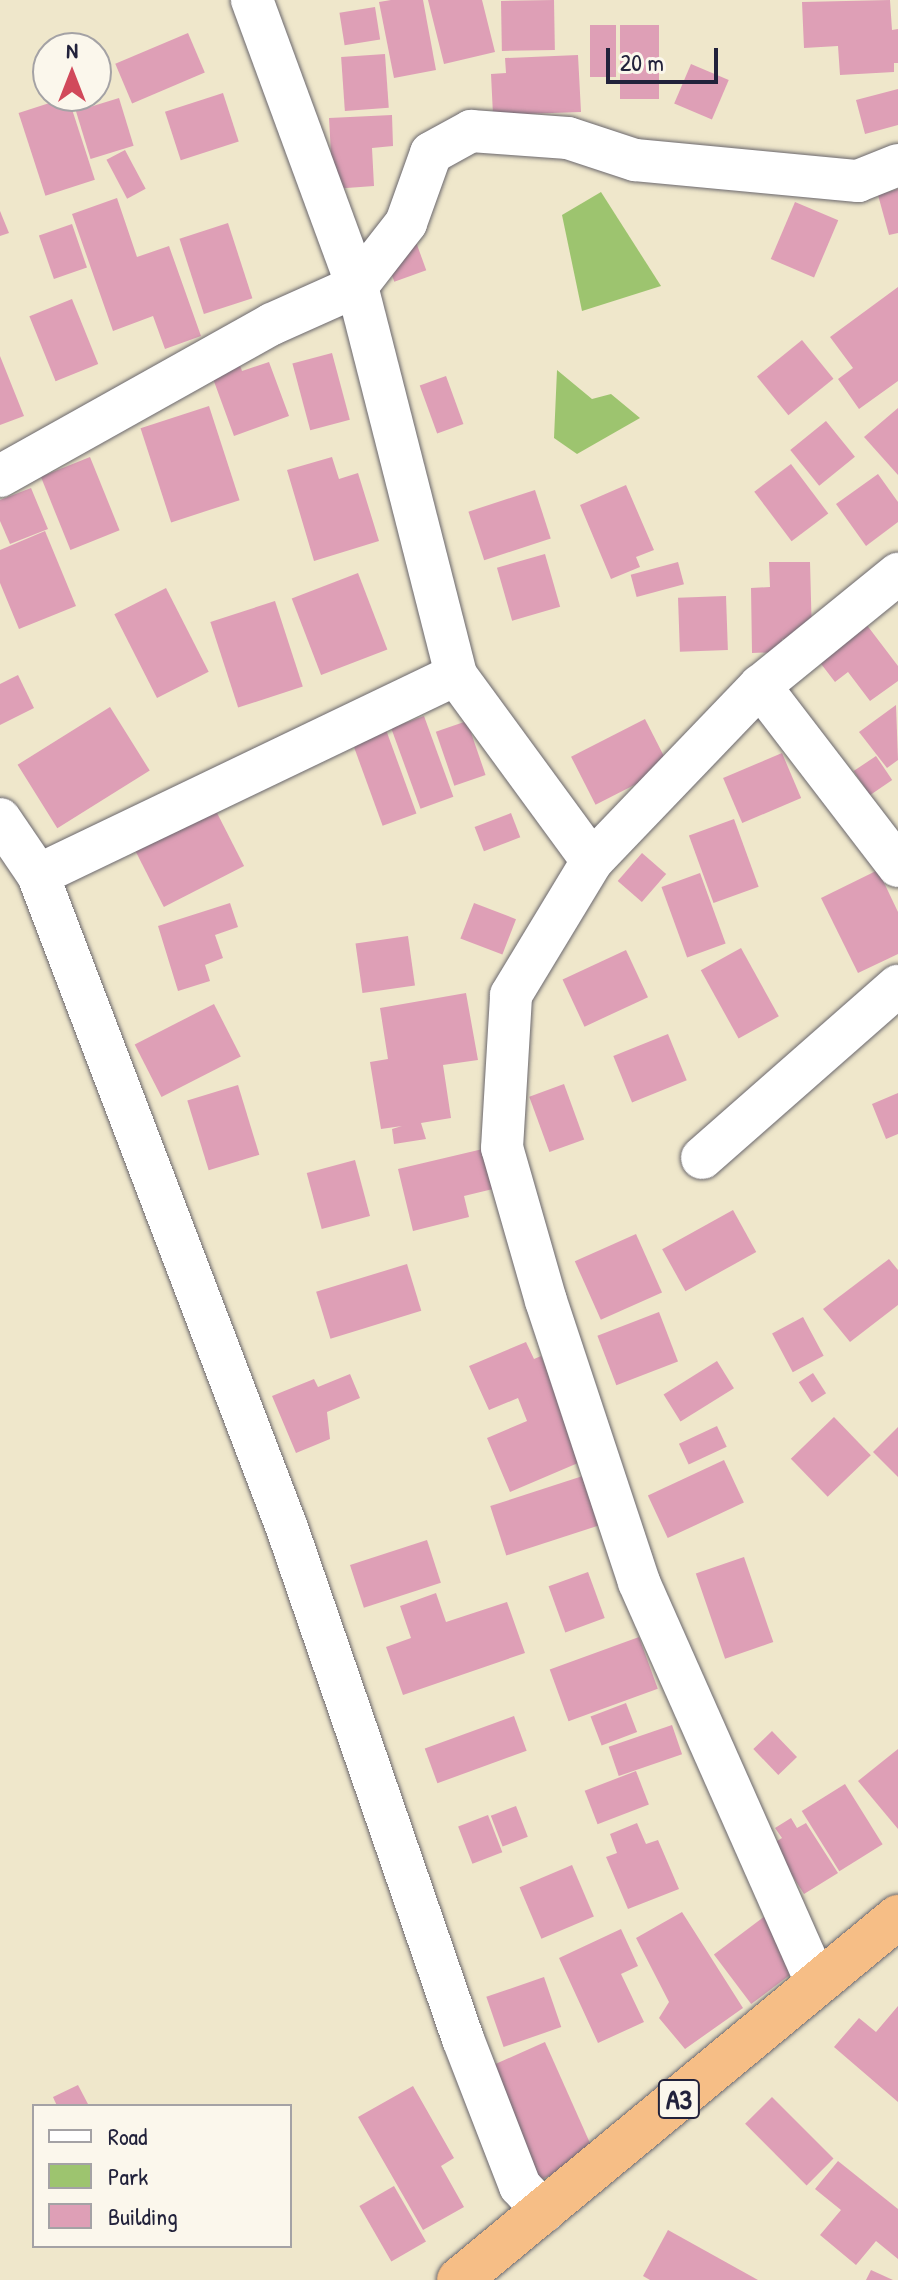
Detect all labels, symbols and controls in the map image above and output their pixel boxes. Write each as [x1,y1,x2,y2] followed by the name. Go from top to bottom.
[32,32,112,112] north arrow
[610,32,722,82] scale bar
[66,35,78,65] text: N
[620,46,664,78] text: 20 m
[657,2075,701,2123] road number: A3
[32,2104,292,2248] legend
[108,2120,147,2152] text: Road
[108,2160,148,2192] text: Park
[108,2200,178,2232] text: Building

